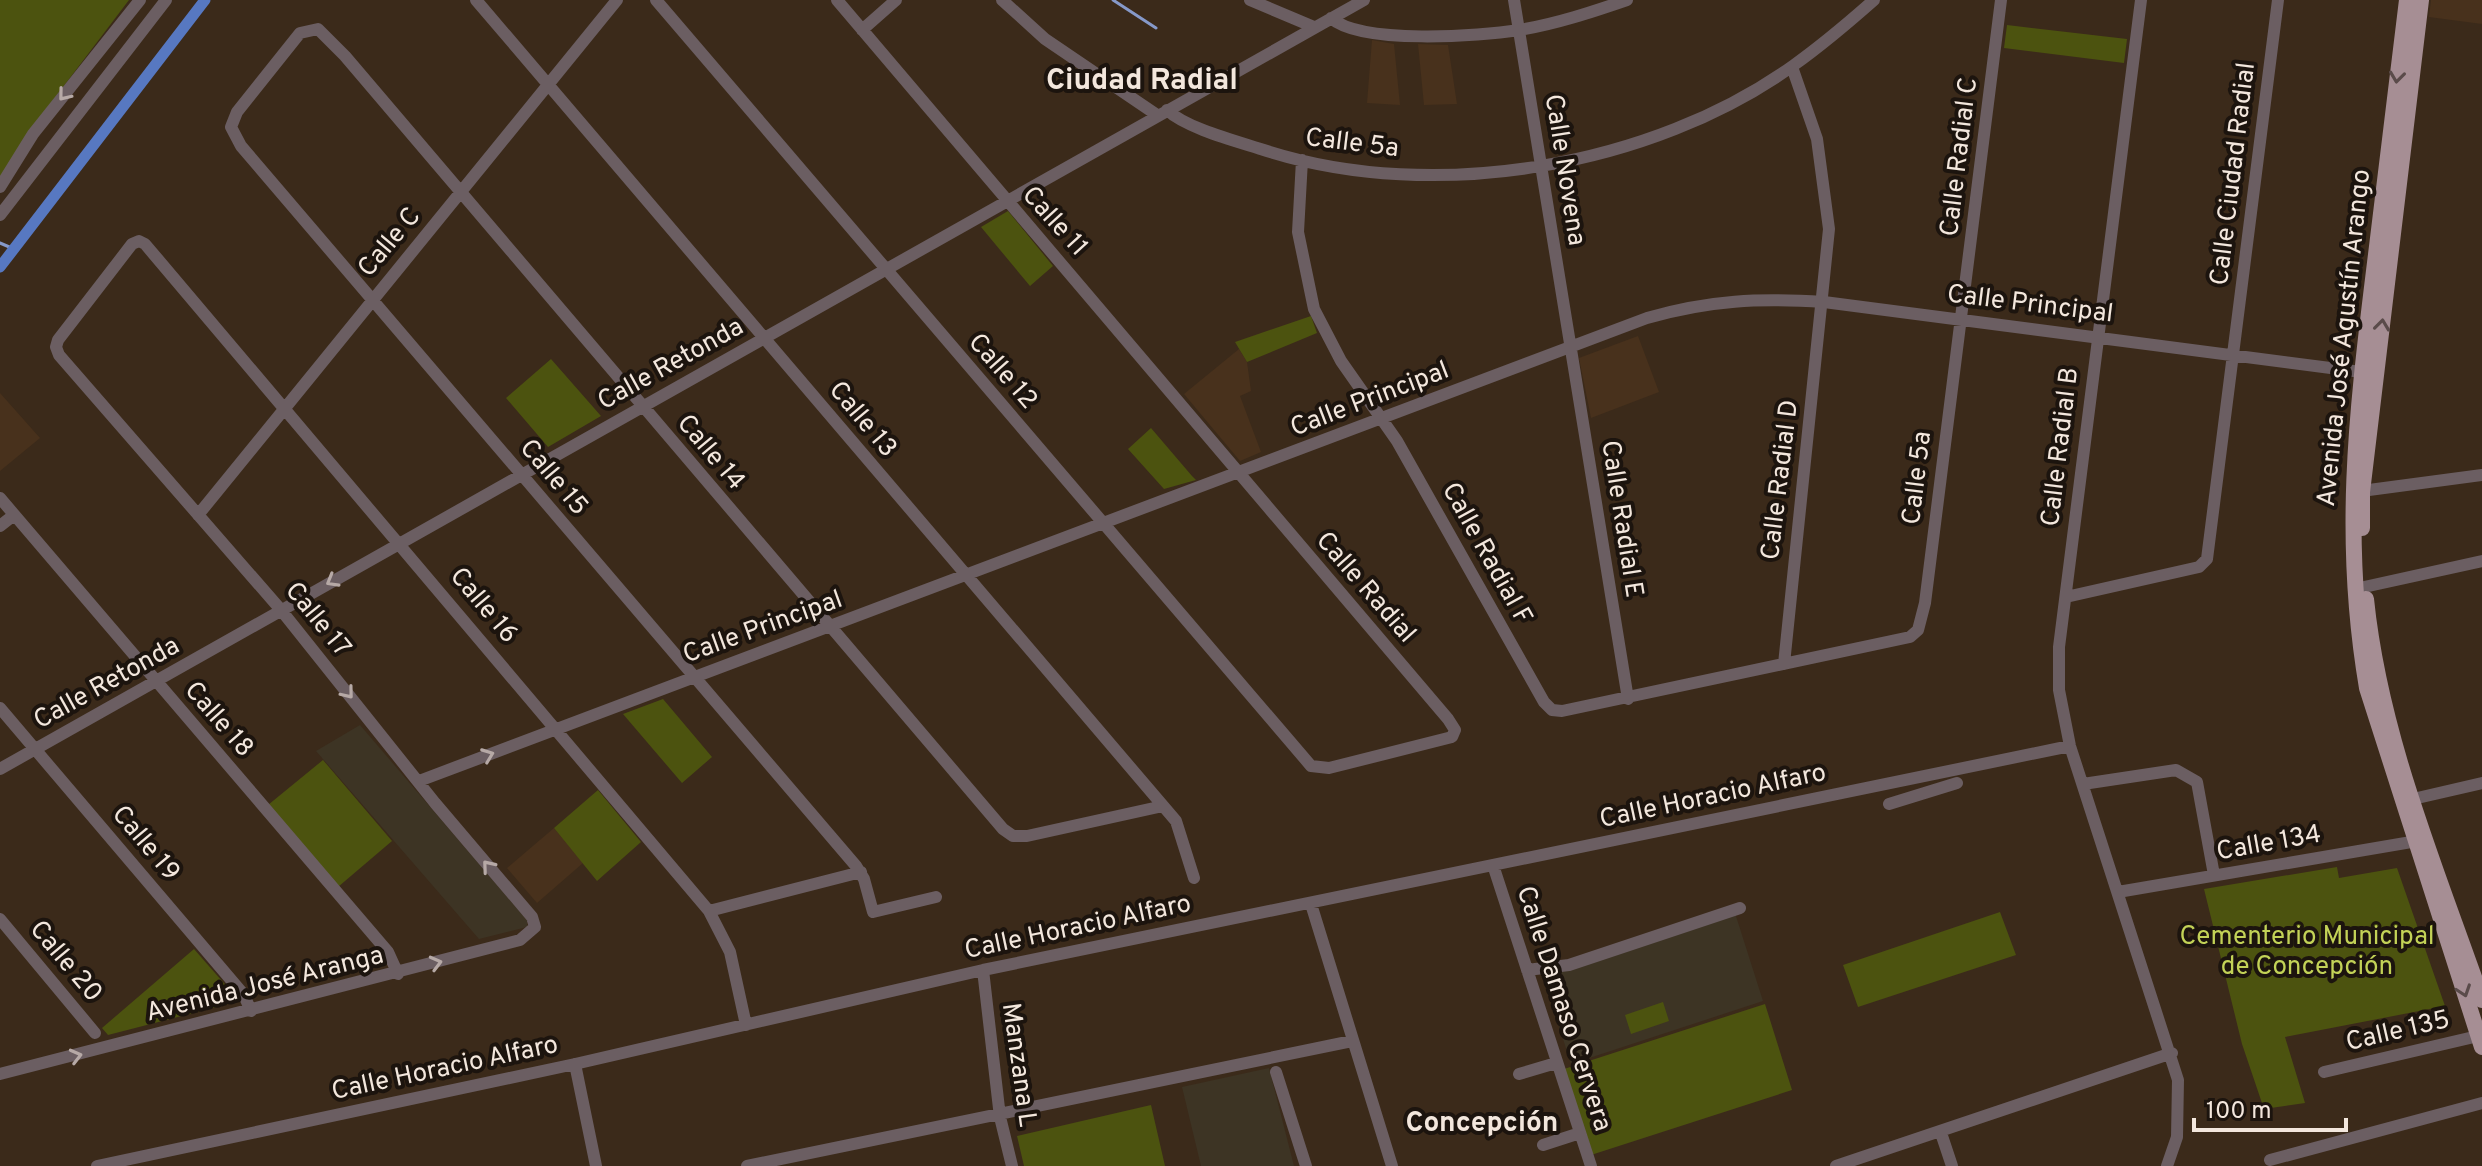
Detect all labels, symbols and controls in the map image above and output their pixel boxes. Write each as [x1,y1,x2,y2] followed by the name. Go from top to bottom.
[2204,61,2264,287] street label: Calle Ciudad Radial
[1046,63,1238,100] district label: Ciudad Radial
[2389,71,2406,84] one-way arrow
[1934,76,1986,238] street label: Calle Radial C
[59,86,74,100] one-way arrow
[1536,92,1592,248] street label: Calle Novena
[1303,122,1401,166] street label: Calle 5a
[2311,168,2379,508] street label: Avenida José Agustín Arango
[1014,180,1094,264] street label: Calle 11
[351,201,429,285] street label: Calle C
[1945,278,2115,332] street label: Calle Principal
[592,311,750,419] street label: Calle Retonda
[2373,318,2390,331] one-way arrow
[960,327,1044,417] street label: Calle 12
[1286,355,1454,445] street label: Calle Principal
[2035,365,2087,529] street label: Calle Radial B
[821,375,903,465] street label: Calle 13
[1755,398,1807,562] street label: Calle Radial D
[669,408,751,498] street label: Calle 14
[1896,429,1940,527] street label: Calle 5a
[511,433,595,523] street label: Calle 15
[1592,438,1650,600] street label: Calle Radial E
[1433,477,1539,631] street label: Calle Radial F
[1308,525,1422,651] street label: Calle Radial
[442,561,524,651] street label: Calle 16
[327,571,341,587] one-way arrow
[277,576,357,664] street label: Calle 17
[679,584,847,672] street label: Calle Principal
[28,630,186,738] street label: Calle Retonda
[176,675,260,765] street label: Calle 18
[338,684,353,698] one-way arrow
[481,748,495,765] one-way arrow
[1597,757,1829,837] street label: Calle Horacio Alfaro
[104,799,186,889] street label: Calle 19
[2214,819,2324,869] street label: Calle 134
[483,860,498,875] one-way arrow
[1508,882,1618,1136] street label: Calle Damaso Cervera
[962,888,1194,968] street label: Calle Horacio Alfaro
[21,914,109,1010] street label: Calle 20
[2179,921,2435,984] park label: Cementerio Municipal de Concepción
[143,940,387,1030] street label: Avenida José Aranga
[429,956,443,973] one-way arrow
[2454,983,2470,997] one-way arrow
[993,1001,1043,1129] street label: Manzana L
[2343,1004,2453,1060] street label: Calle 135
[329,1029,561,1109] street label: Calle Horacio Alfaro
[68,1048,82,1065] one-way arrow
[2194,1082,2346,1132] scale bar
[2206,1097,2272,1127] text: 100 m
[1406,1106,1558,1142] district label: Concepción

